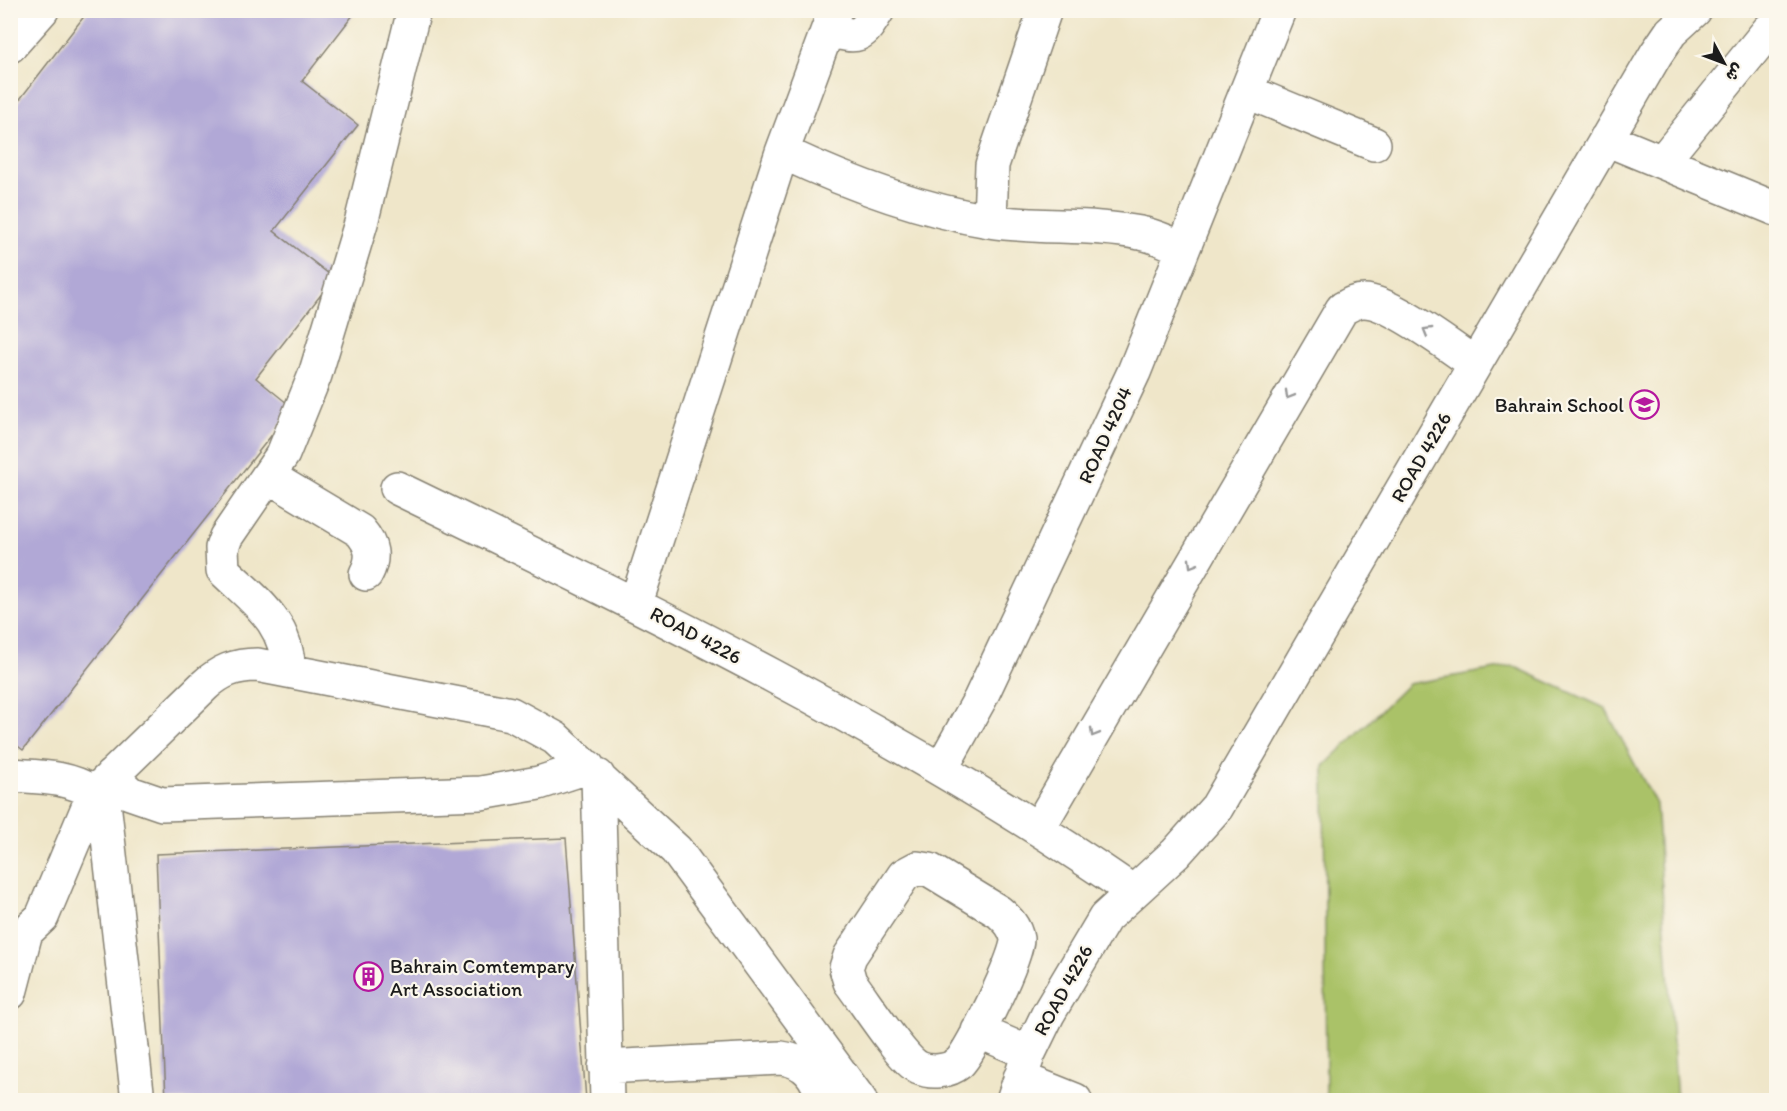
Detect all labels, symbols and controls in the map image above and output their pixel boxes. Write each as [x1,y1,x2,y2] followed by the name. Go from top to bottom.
[1694,33,1754,93] north arrow
[1722,60,1748,85] text: ش
[1423,327,1433,338] one-way arrow
[1073,383,1137,487] street label: ROAD 4204
[1285,389,1297,400] one-way arrow
[1629,389,1661,421] school or university icon: Bahrain School
[1495,393,1624,417] place label: Bahrain School
[1386,408,1456,506] street label: ROAD 4226
[1187,558,1199,568] one-way arrow
[646,601,746,669] street label: ROAD 4226
[1090,727,1101,737] one-way arrow
[1028,940,1098,1040] street label: ROAD 4226
[390,954,575,1001] place label: Bahrain Comtempary Art Association
[353,961,385,993] building icon: Bahrain Comtempary Art Association

